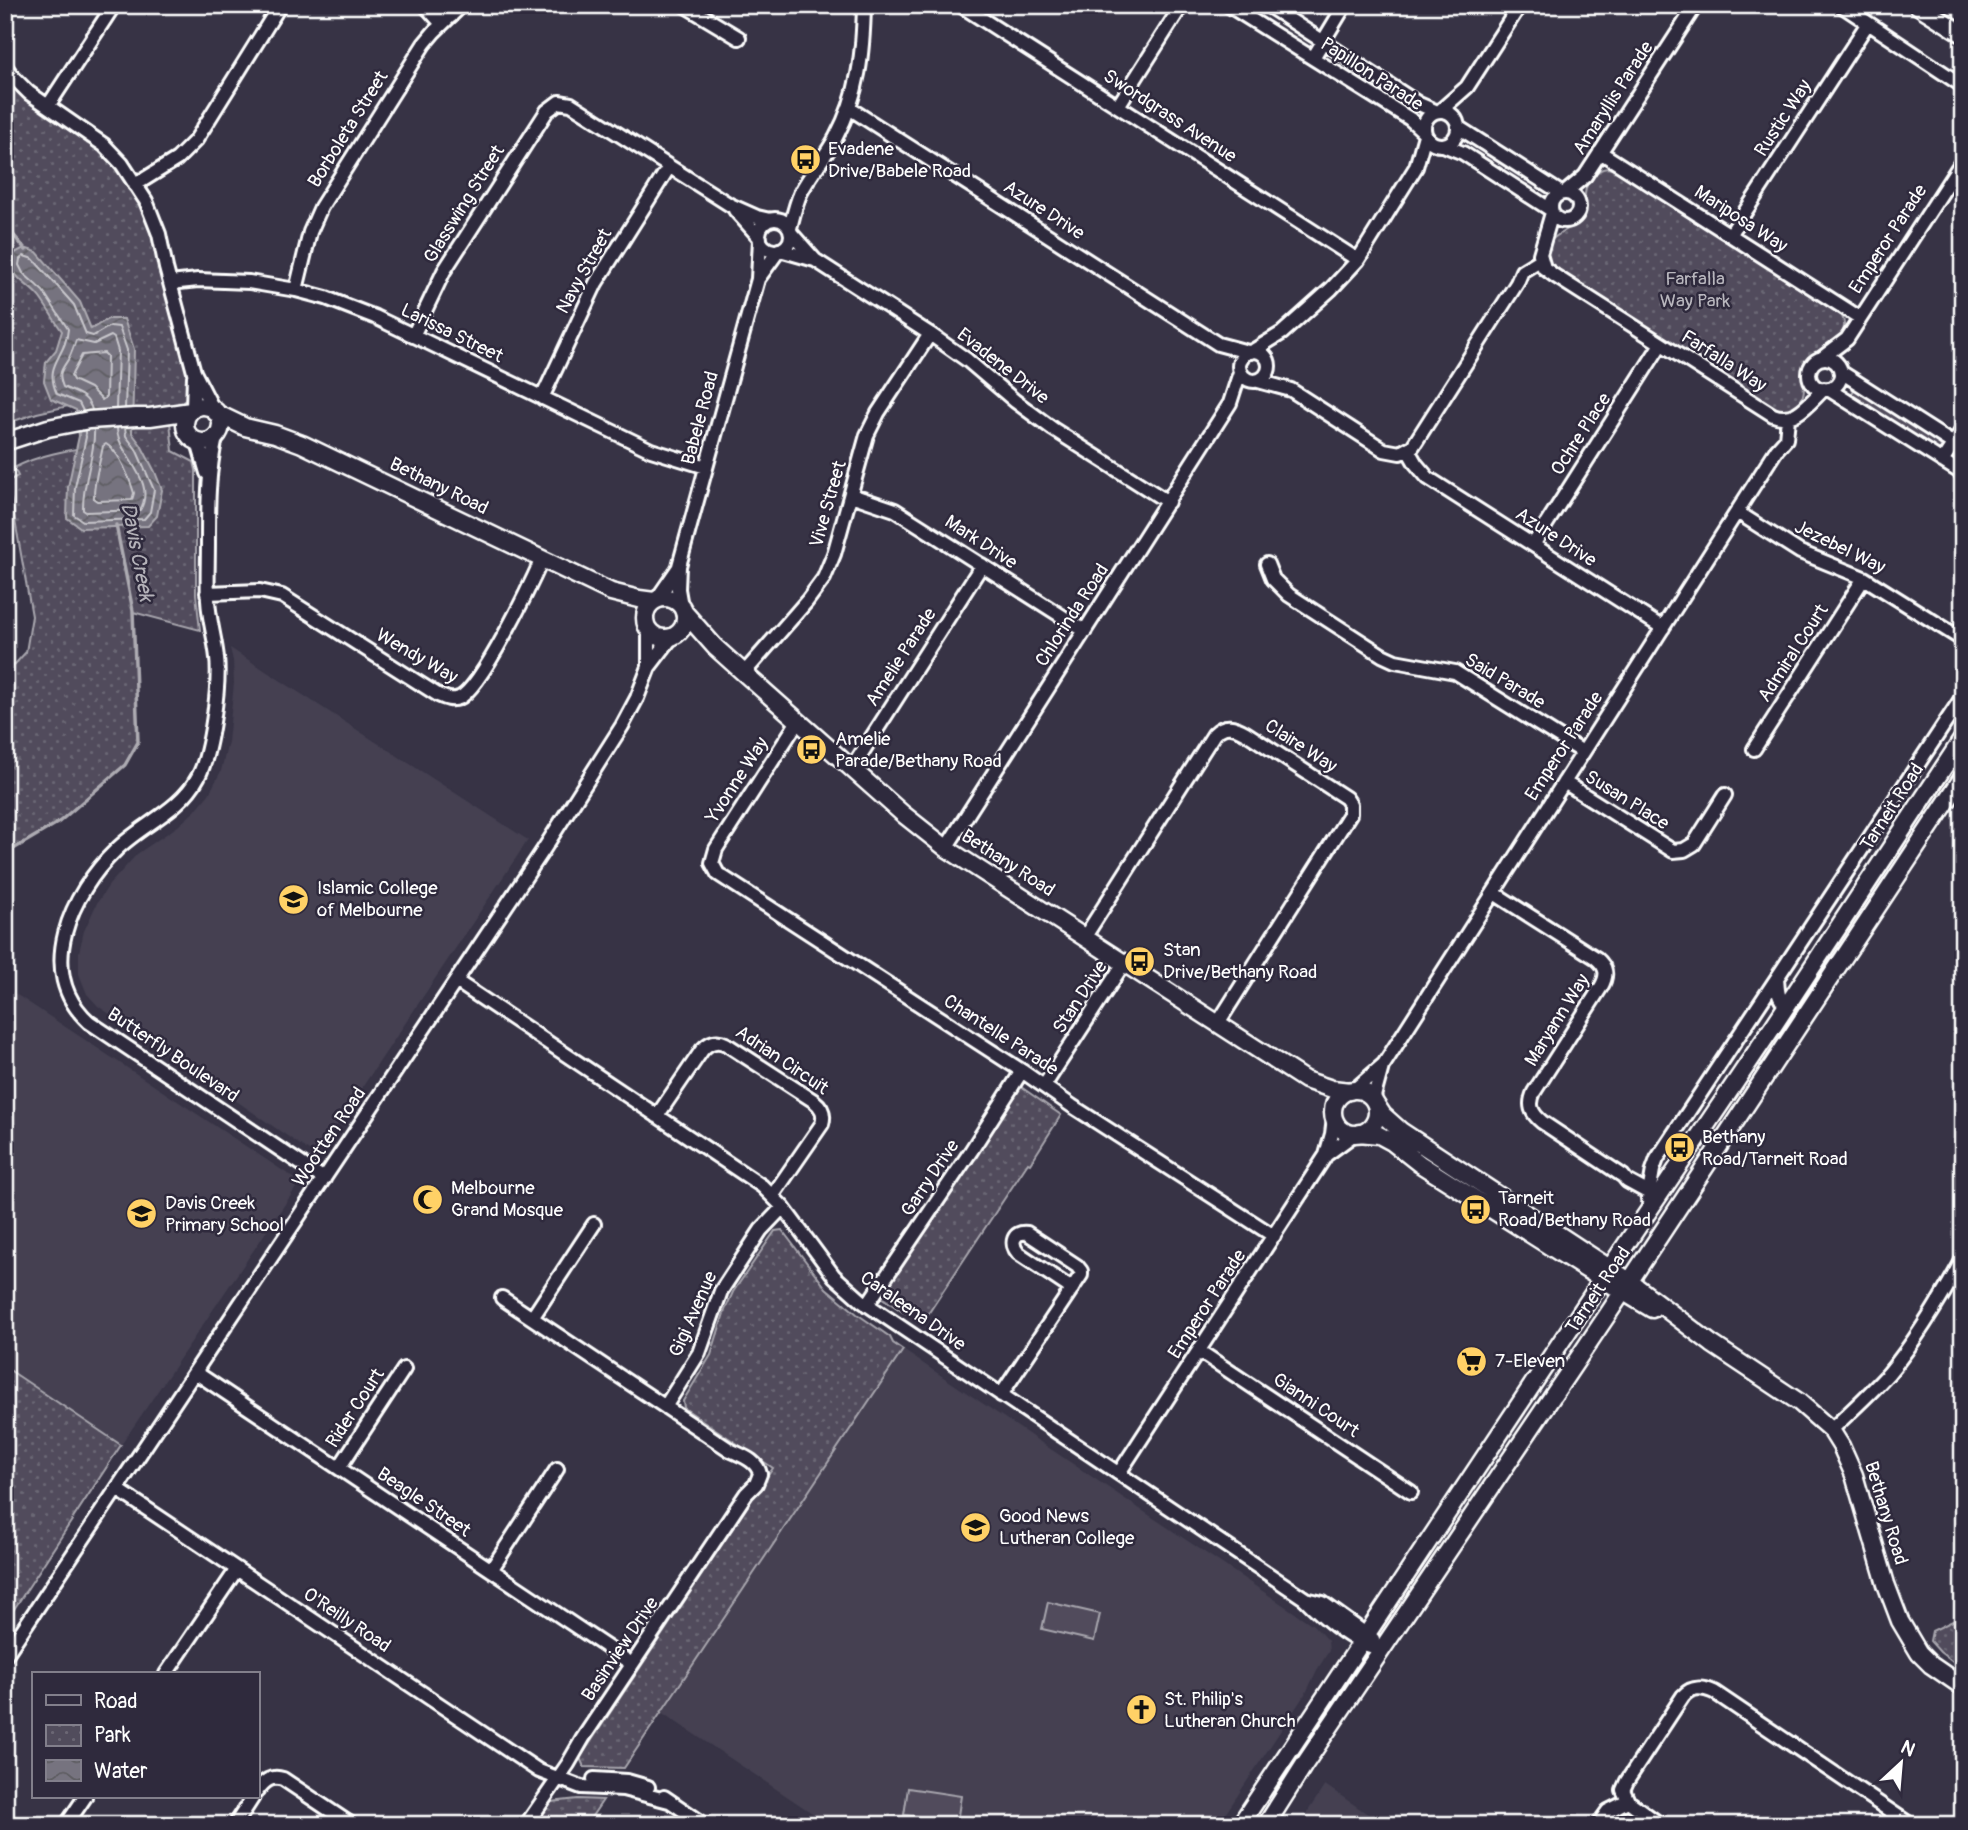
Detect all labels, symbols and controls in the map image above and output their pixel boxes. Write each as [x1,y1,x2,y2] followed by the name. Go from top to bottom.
[1316,32,1428,117] street label: Papillon Parade
[1567,36,1659,159] street label: Amaryllis Parade
[1099,64,1242,168] street label: Swordgrass Avenue
[303,66,394,192] street label: Borboleta Street
[1749,75,1817,161] street label: Rustic Way
[828,137,971,183] place label: Evadene Drive/Babele Road
[418,140,510,267] street label: Glasswing Street
[788,143,822,177] bus stop icon: Evadene Drive/Babele Road
[999,175,1090,245] street label: Azure Drive
[1844,179,1933,298] street label: Emperor Parade
[1690,180,1792,258] street label: Mariposa Way
[551,224,617,318] street label: Navy Street
[1660,267,1730,313] park label: Farfalla Way Park
[397,298,508,368] street label: Larissa Street
[952,323,1054,410] street label: Evadene Drive
[1677,325,1771,397] street label: Farfalla Way
[676,369,724,467] street label: Babele Road
[1546,388,1617,480] street label: Ochre Place
[386,452,492,520] street label: Bethany Road
[804,458,852,550] street label: Vive Street
[114,501,160,606] water label: Davis Creek
[1511,502,1602,572] street label: Azure Drive
[940,510,1022,575] street label: Mark Drive
[1791,515,1889,579] street label: Jezebel Way
[1030,559,1114,671] street label: Chlorinda Road
[1752,599,1834,707] street label: Admiral Court
[860,603,942,711] street label: Amelie Parade
[372,623,462,689] street label: Wendy Way
[1460,648,1550,715] street label: Said Parade
[1520,686,1609,805] street label: Emperor Parade
[1260,714,1342,778] street label: Claire Way
[835,727,1002,773] place label: Amelie Parade/Bethany Road
[700,732,774,828] street label: Yvonne Way
[795,733,829,767] bus stop icon: Amelie Parade/Bethany Road
[1855,759,1929,855] street label: Tarneit Road
[1580,765,1674,836] street label: Susan Place
[957,824,1059,902] street label: Bethany Road
[317,876,438,922] place label: Islamic College of Melbourne
[277,882,311,916] school or university icon: Islamic College of Melbourne
[1163,938,1317,984] place label: Stan Drive/Bethany Road
[1123,944,1157,978] bus stop icon: Stan Drive/Bethany Road
[1047,955,1113,1038] street label: Stan Drive
[1519,969,1595,1071] street label: Maryann Way
[939,989,1063,1081] street label: Chantelle Parade
[103,1002,243,1108] street label: Butterfly Boulevard
[731,1020,833,1100] street label: Adrian Circuit
[287,1083,371,1191] street label: Wootten Road
[1702,1125,1848,1171] place label: Bethany Road/Tarneit Road
[1662,1131,1696,1165] bus stop icon: Bethany Road/Tarneit Road
[895,1134,965,1221] street label: Garry Drive
[451,1176,564,1222] place label: Melbourne Grand Mosque
[411,1182,445,1216] mosque icon: Melbourne Grand Mosque
[1498,1186,1651,1232] place label: Tarneit Road/Bethany Road
[165,1191,284,1237] place label: Davis Creek Primary School
[1458,1192,1492,1226] bus stop icon: Tarneit Road/Bethany Road
[125,1197,159,1231] school or university icon: Davis Creek Primary School
[1560,1242,1636,1338] street label: Tarneit Road
[1163,1244,1252,1363] street label: Emperor Parade
[856,1266,971,1357] street label: Caraleena Drive
[663,1267,723,1361] street label: Gigi Avenue
[1455,1344,1489,1378] supermarket icon: 7-Eleven
[1495,1349,1565,1373] place label: 7-Eleven
[320,1363,390,1452] street label: Rider Court
[1268,1367,1364,1443] street label: Gianni Court
[1859,1458,1913,1568] street label: Bethany Road
[372,1462,476,1542] street label: Beagle Street
[999,1504,1135,1550] place label: Good News Lutheran College
[959,1510,993,1544] school or university icon: Good News Lutheran College
[299,1582,395,1658] street label: O'Reilly Road
[576,1592,664,1706] street label: Basinview Drive
[32,1672,259,1798] legend
[1164,1687,1296,1733] place label: St. Philip's Lutheran Church
[94,1688,138,1715] text: Road
[1124,1693,1158,1727] church icon: St. Philip's Lutheran Church
[94,1722,131,1749] text: Park
[1867,1728,1937,1798] north arrow
[1897,1735,1919,1762] text: N
[94,1758,148,1785] text: Water

